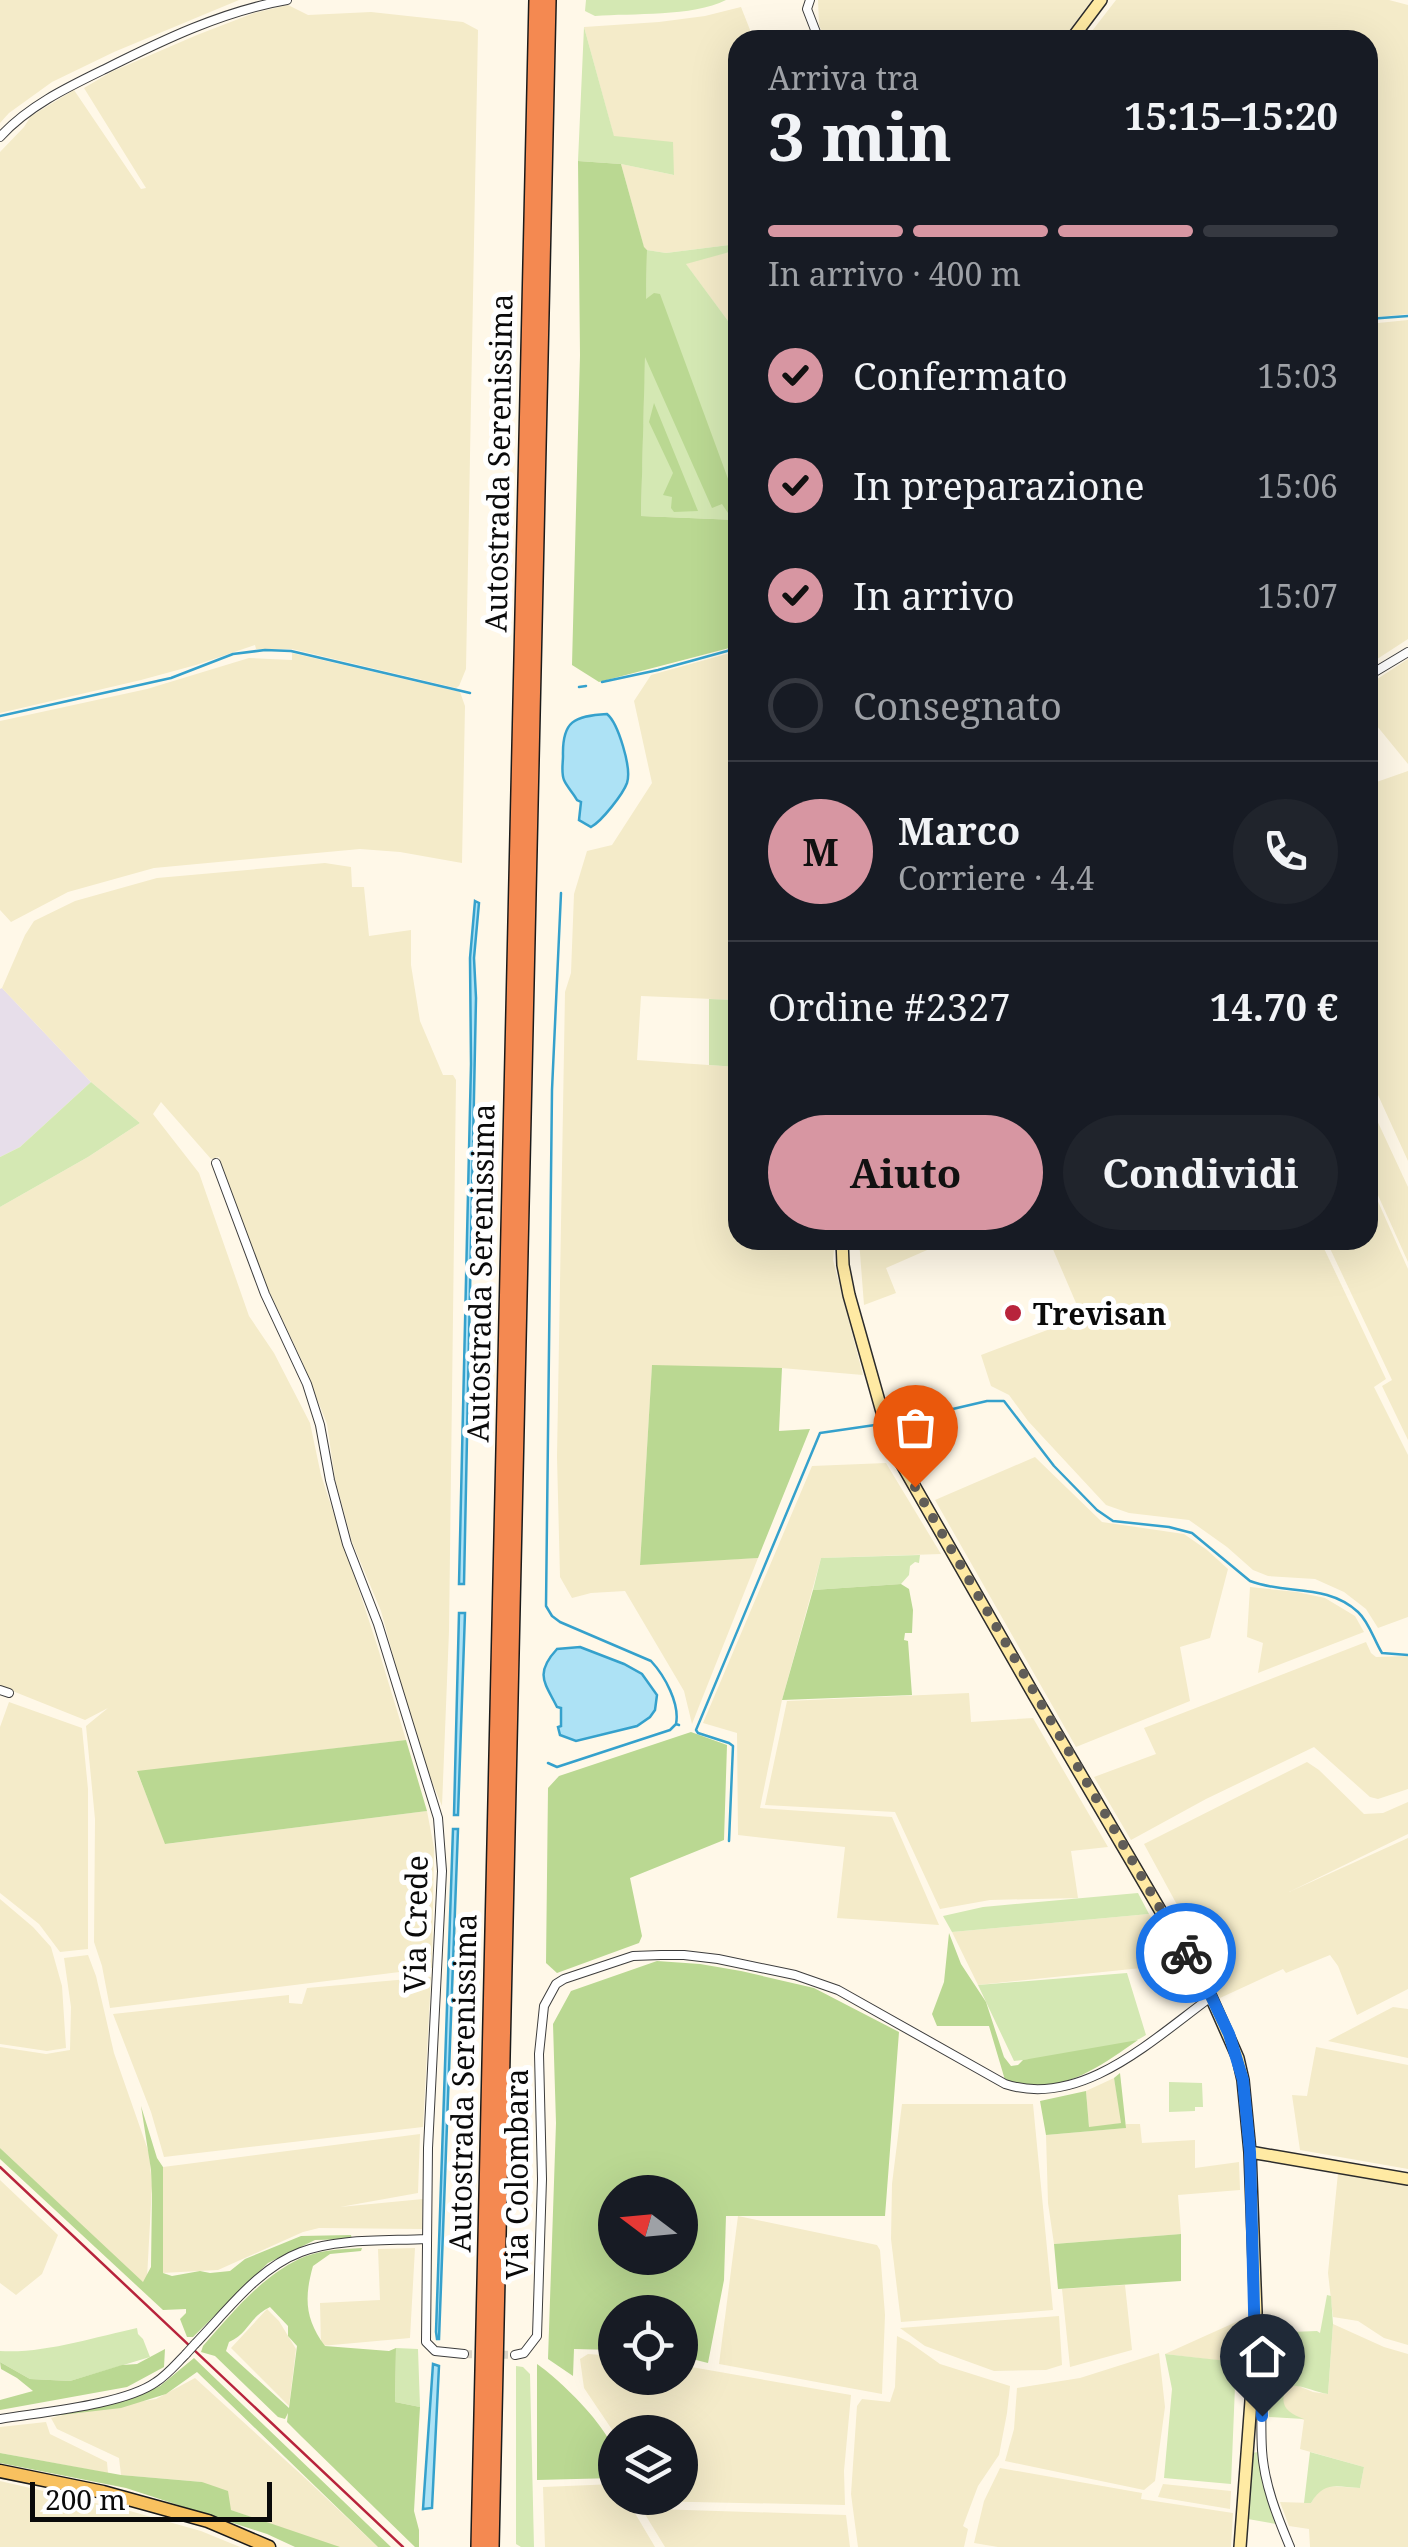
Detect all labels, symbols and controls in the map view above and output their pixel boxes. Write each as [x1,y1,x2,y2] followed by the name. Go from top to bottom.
[768,56,920,99] text: Arriva tra
[1124,89,1338,141] text: 15:15–15:20
[768,92,952,180] text: 3 min
[768,252,1021,295] text: In arrivo · 400 m
[475,293,521,633] street label: Autostrada Serenissima
[768,348,823,403] icon: check
[853,349,1068,401] text: Confermato
[1257,354,1338,397] text: 15:03
[768,458,823,513] icon: check
[853,459,1145,511] text: In preparazione
[1257,464,1338,507] text: 15:06
[768,568,823,623] icon: check
[853,569,1015,621] text: In arrivo
[1257,574,1338,617] text: 15:07
[853,679,1062,731] text: Consegnato
[1233,799,1338,904] button: phone
[898,804,1020,856] text: Marco
[802,825,839,877] text: M
[898,856,1094,899] text: Corriere · 4.4
[768,980,1011,1032] text: Ordine #2327
[1210,980,1338,1032] text: 14.70 €
[457,1103,503,1443] street label: Autostrada Serenissima
[768,1115,1043,1230] button: Aiuto
[1063,1115,1338,1230] button: Condividi
[1033,1293,1167,1334] place label: Trevisan
[1002,1302,1024,1324] marker: Trevisan
[873,1385,958,1488] pin
[888,1400,943,1455] icon: bag
[393,1855,437,1993] street label: Via Crede
[1136,1903,1236,2003] courier
[439,1913,485,2253] street label: Autostrada Serenissima
[1159,1926,1214,1981] icon: bike
[496,2069,537,2279] street label: Via Colombara
[598,2175,698,2275] north arrow
[598,2175,698,2515] map controls
[598,2295,698,2395] button: locate
[1220,2314,1305,2417] pin
[1235,2329,1290,2384] icon: home
[598,2415,698,2515] button: layers
[30,2477,272,2522] scale bar
[45,2480,126,2518] text: 200 m

